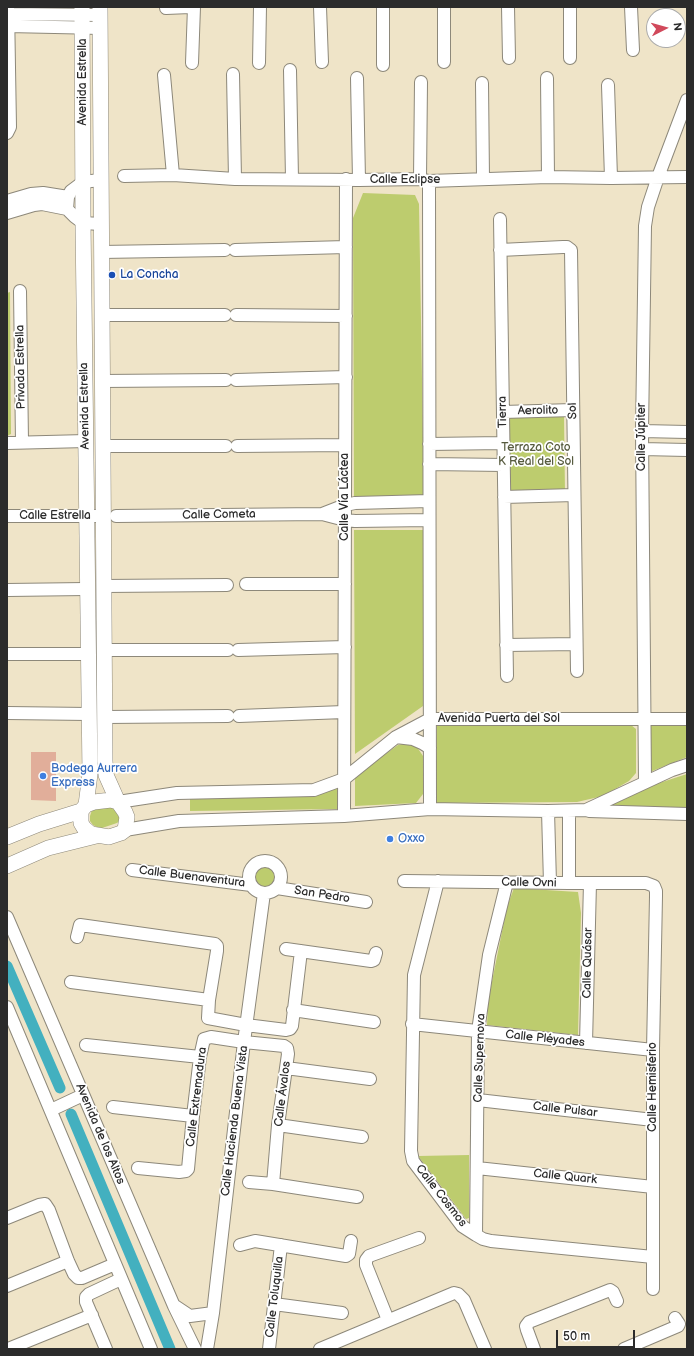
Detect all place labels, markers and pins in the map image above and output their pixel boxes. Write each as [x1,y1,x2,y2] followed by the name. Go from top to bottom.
[120,268,178,282] place label: La Concha
[107,270,117,280] marker: La Concha
[51,762,137,790] place label: Bodega Aurrera Express
[38,771,48,781] marker: Bodega Aurrera Express
[398,832,425,846] place label: Oxxo
[385,834,395,844] marker: Oxxo

